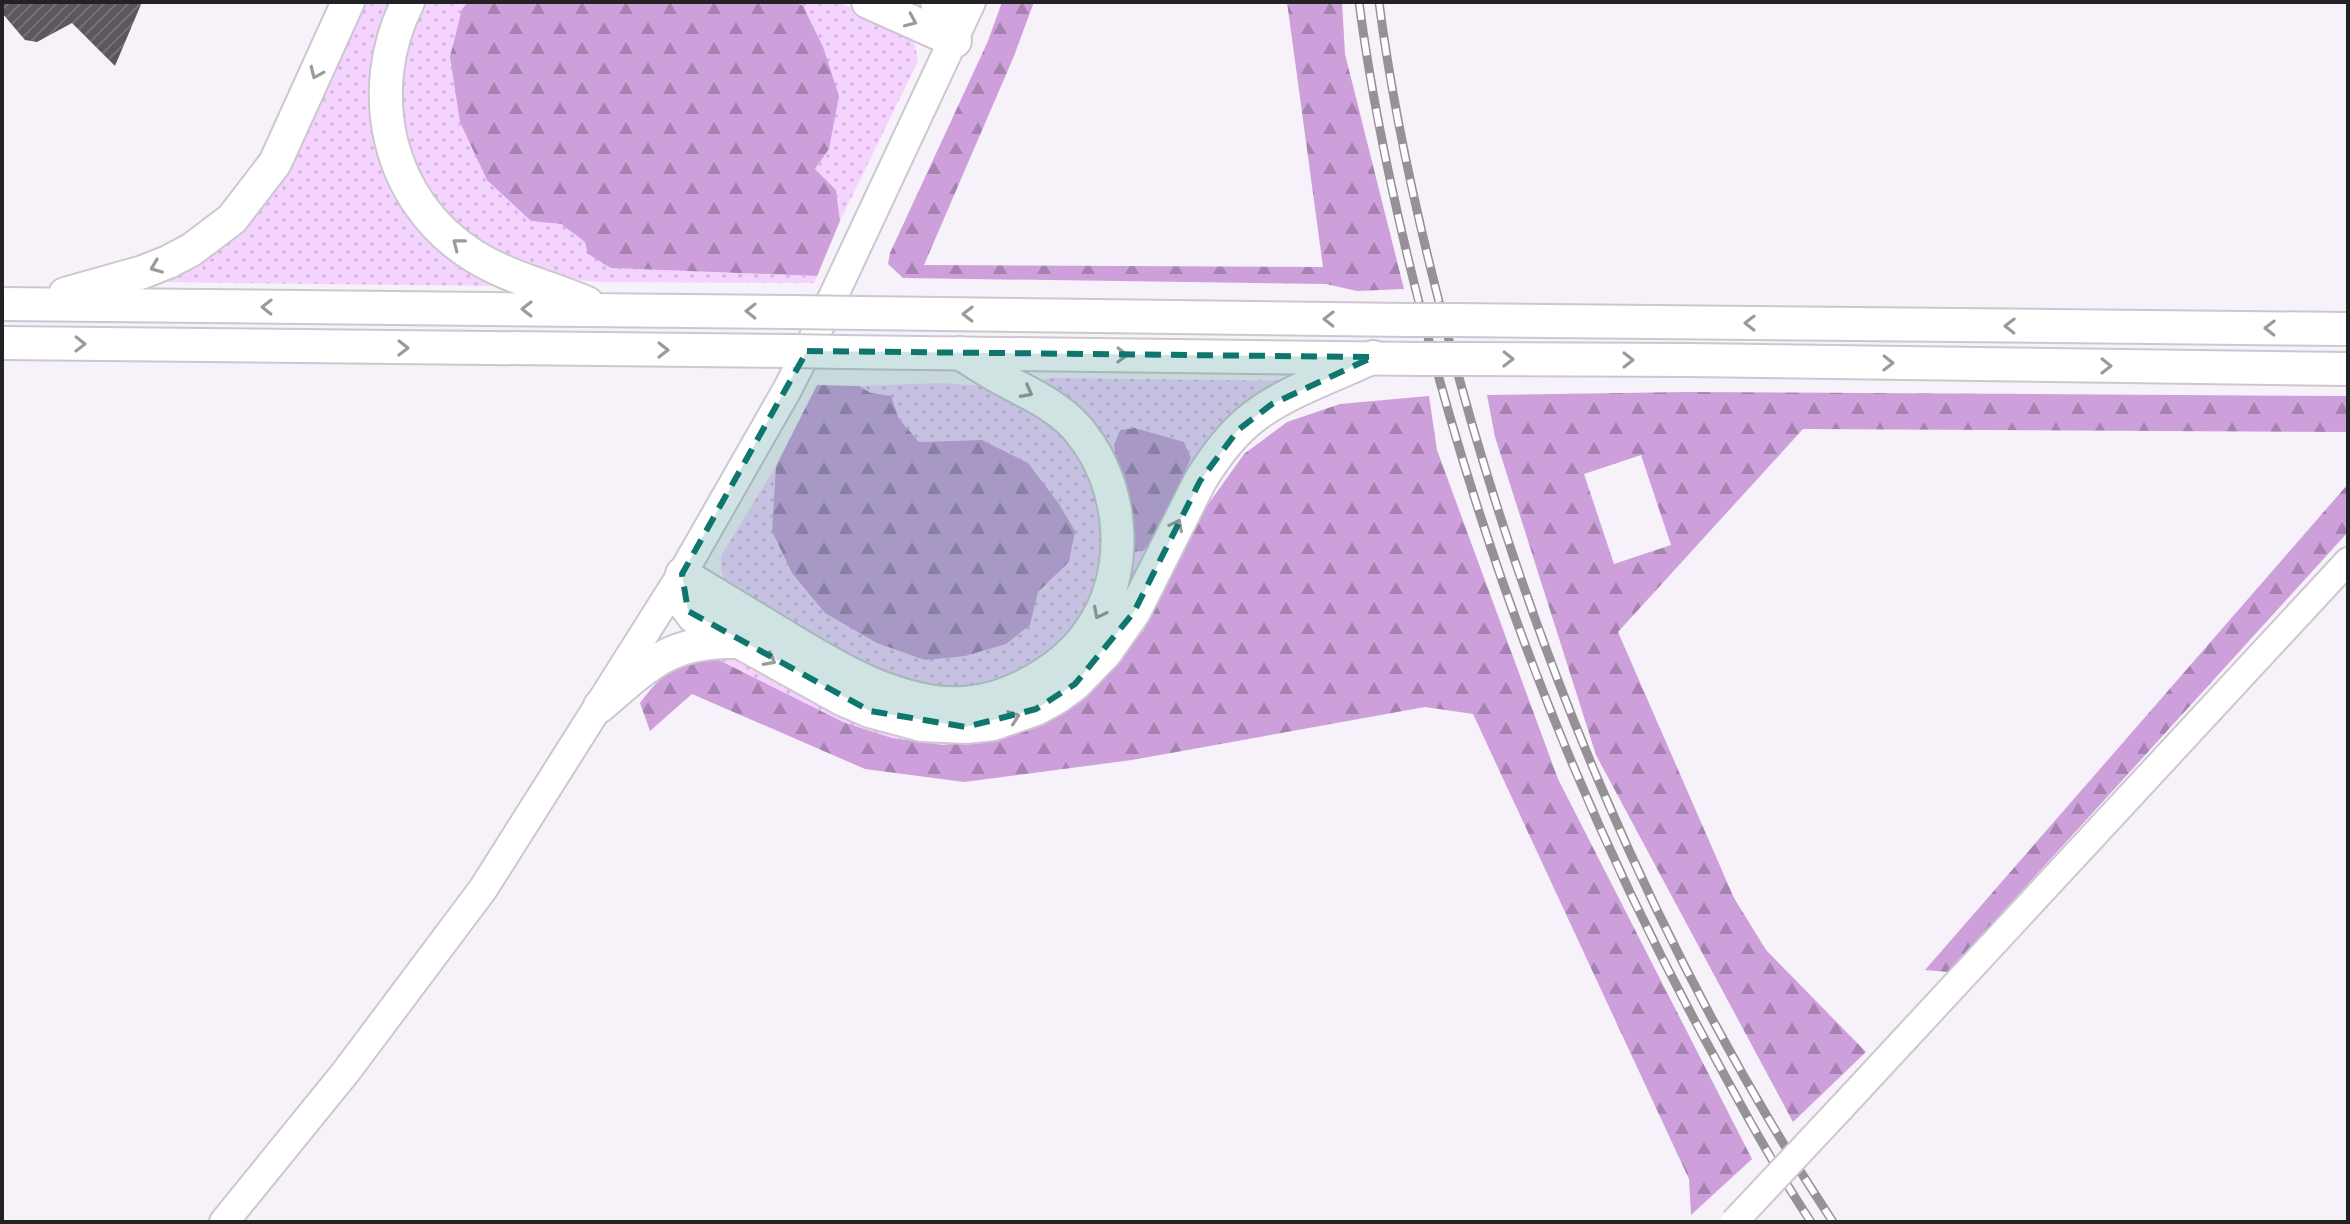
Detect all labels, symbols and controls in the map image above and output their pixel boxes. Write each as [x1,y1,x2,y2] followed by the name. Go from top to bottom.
[903,11,918,27] one-way arrow
[310,65,326,80] one-way arrow
[452,240,467,254] one-way arrow
[150,257,164,274] one-way arrow
[260,299,273,316] one-way arrow
[520,300,533,318] one-way arrow
[744,303,757,320] one-way arrow
[961,305,974,323] one-way arrow
[1322,311,1335,328] one-way arrow
[1743,314,1756,332] one-way arrow
[2003,317,2016,334] one-way arrow
[2263,320,2276,337] one-way arrow
[74,335,87,353] one-way arrow
[397,339,410,356] one-way arrow
[657,341,670,359] one-way arrow
[1116,346,1129,364] one-way arrow
[1502,351,1515,368] one-way arrow
[1622,351,1635,369] one-way arrow
[1882,354,1895,372] one-way arrow
[2100,358,2113,375] one-way arrow
[1019,383,1034,398] one-way arrow
[1168,519,1183,534] one-way arrow
[1093,605,1109,620] one-way arrow
[761,650,775,666] one-way arrow
[1006,711,1020,727] one-way arrow

